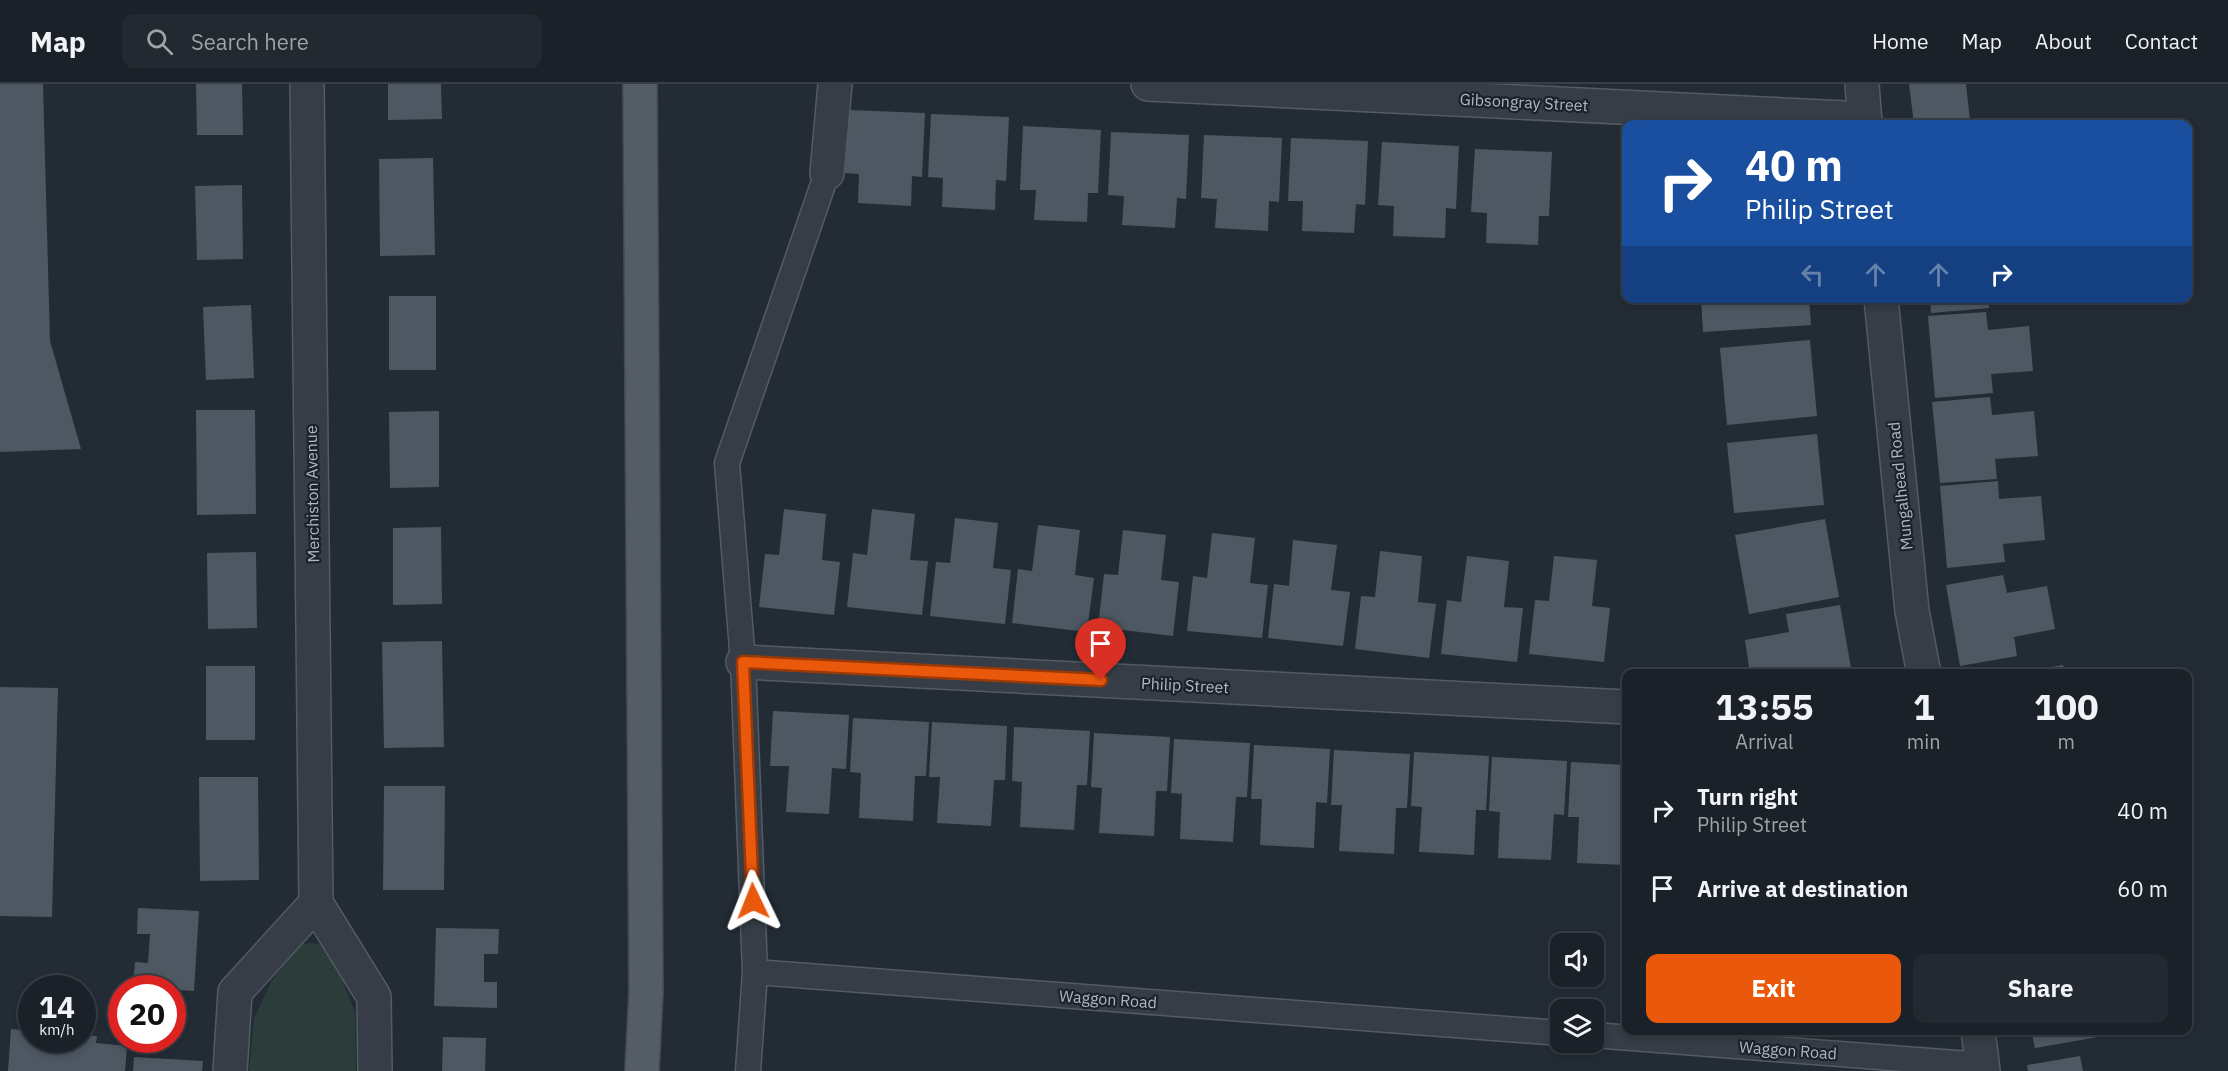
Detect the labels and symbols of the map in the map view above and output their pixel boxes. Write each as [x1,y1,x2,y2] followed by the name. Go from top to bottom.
[1459,89,1589,115] street label: Gibsongray Street
[1883,421,1917,551] street label: Mungalhead Road
[301,425,323,563] street label: Merchiston Avenue
[1075,618,1126,680] pin
[1140,673,1230,697] street label: Philip Street
[721,869,785,933] position arrow
[108,975,186,1053] speed limit sign: 20
[1058,986,1158,1012] street label: Waggon Road
[1738,1037,1838,1063] street label: Waggon Road

